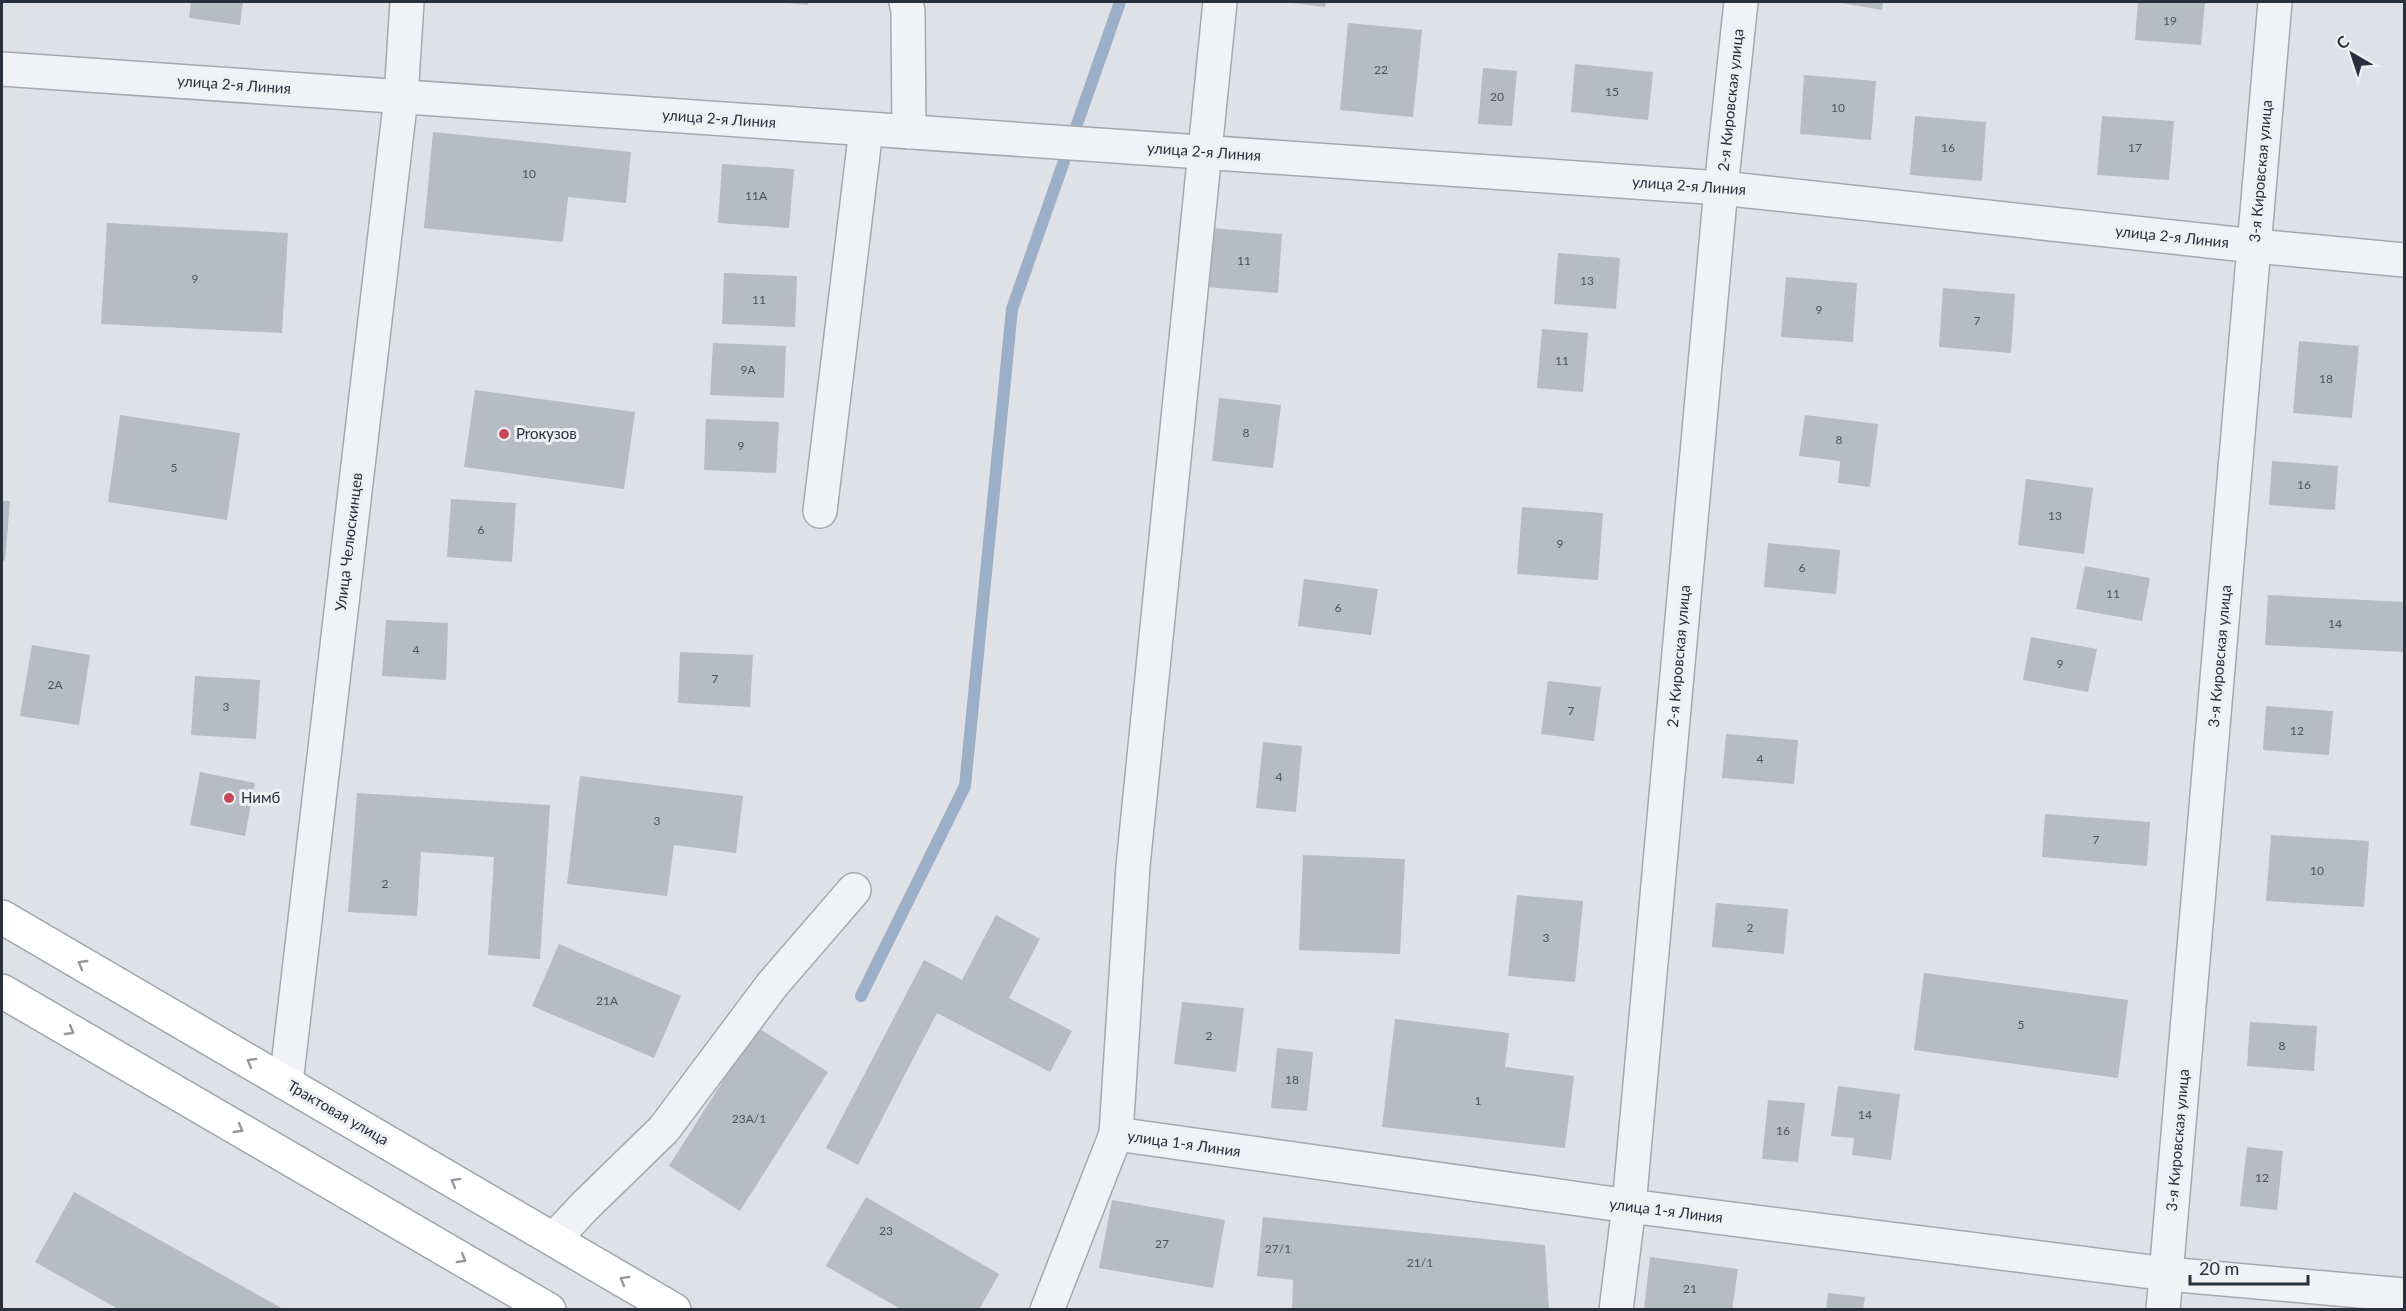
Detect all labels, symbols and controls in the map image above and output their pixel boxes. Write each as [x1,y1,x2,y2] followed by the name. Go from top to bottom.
[2163,13,2177,28] house number: 19
[2322,24,2382,84] north arrow
[1714,28,1746,172] street label: 2-я Кировская улица
[2332,31,2353,53] text: С
[1374,62,1388,77] house number: 22
[176,71,292,97] street label: улица 2-я Линия
[1605,84,1619,99] house number: 15
[1490,89,1504,104] house number: 20
[2245,99,2275,243] street label: 3-я Кировская улица
[1831,100,1845,115] house number: 10
[661,105,777,131] street label: улица 2-я Линия
[1146,138,1262,164] street label: улица 2-я Линия
[1941,140,1955,155] house number: 16
[2128,140,2142,155] house number: 17
[522,166,536,181] house number: 10
[1631,172,1747,198] street label: улица 2-я Линия
[745,188,768,203] house number: 11А
[2114,221,2230,251] street label: улица 2-я Линия
[1237,253,1251,268] house number: 11
[192,271,199,286] house number: 9
[1580,273,1594,288] house number: 13
[752,292,766,307] house number: 11
[1816,302,1823,317] house number: 9
[1974,313,1981,328] house number: 7
[1555,353,1569,368] house number: 11
[740,362,756,377] house number: 9А
[2319,371,2333,386] house number: 18
[516,424,577,442] place label: Proкузов
[1243,425,1250,440] house number: 8
[497,427,511,441] marker: Proкузов
[1836,432,1843,447] house number: 8
[738,438,745,453] house number: 9
[171,460,178,475] house number: 5
[331,472,365,612] street label: Улица Челюскинцев
[2297,477,2311,492] house number: 16
[2048,508,2062,523] house number: 13
[478,522,485,537] house number: 6
[1557,536,1564,551] house number: 9
[1799,560,1806,575] house number: 6
[1663,584,1693,728] street label: 2-я Кировская улица
[2204,584,2234,728] street label: 3-я Кировская улица
[2106,586,2120,601] house number: 11
[1335,600,1342,615] house number: 6
[2328,616,2342,631] house number: 14
[413,642,420,657] house number: 4
[2057,656,2064,671] house number: 9
[712,671,719,686] house number: 7
[47,677,63,692] house number: 2А
[223,699,230,714] house number: 3
[1568,703,1575,718] house number: 7
[2290,723,2304,738] house number: 12
[1757,751,1764,766] house number: 4
[1276,769,1283,784] house number: 4
[241,788,281,806] place label: Нимб
[222,791,236,805] marker: Нимб
[654,813,661,828] house number: 3
[2093,832,2100,847] house number: 7
[2310,863,2324,878] house number: 10
[382,876,389,891] house number: 2
[1747,920,1754,935] house number: 2
[1543,930,1550,945] house number: 3
[78,960,88,971] one-way arrow
[596,993,619,1008] house number: 21А
[2018,1017,2025,1032] house number: 5
[64,1023,74,1035] one-way arrow
[1206,1028,1213,1043] house number: 2
[2279,1038,2286,1053] house number: 8
[247,1058,257,1069] one-way arrow
[2162,1068,2192,1212] street label: 3-я Кировская улица
[1285,1072,1299,1087] house number: 18
[285,1076,392,1148] street label: Трактовая улица
[1475,1093,1482,1108] house number: 1
[1858,1107,1872,1122] house number: 14
[732,1111,766,1126] house number: 23А/1
[233,1122,243,1133] one-way arrow
[1776,1123,1790,1138] house number: 16
[1126,1126,1242,1160] street label: улица 1-я Линия
[2255,1170,2269,1185] house number: 12
[451,1177,461,1189] one-way arrow
[1608,1194,1724,1226] street label: улица 1-я Линия
[879,1223,893,1238] house number: 23
[1155,1236,1169,1251] house number: 27
[1265,1241,1291,1256] house number: 27/1
[2190,1248,2308,1286] scale bar
[456,1251,466,1263] one-way arrow
[1407,1255,1433,1270] house number: 21/1
[2199,1257,2239,1279] text: 20 m
[620,1276,630,1287] one-way arrow
[1683,1281,1697,1296] house number: 21

